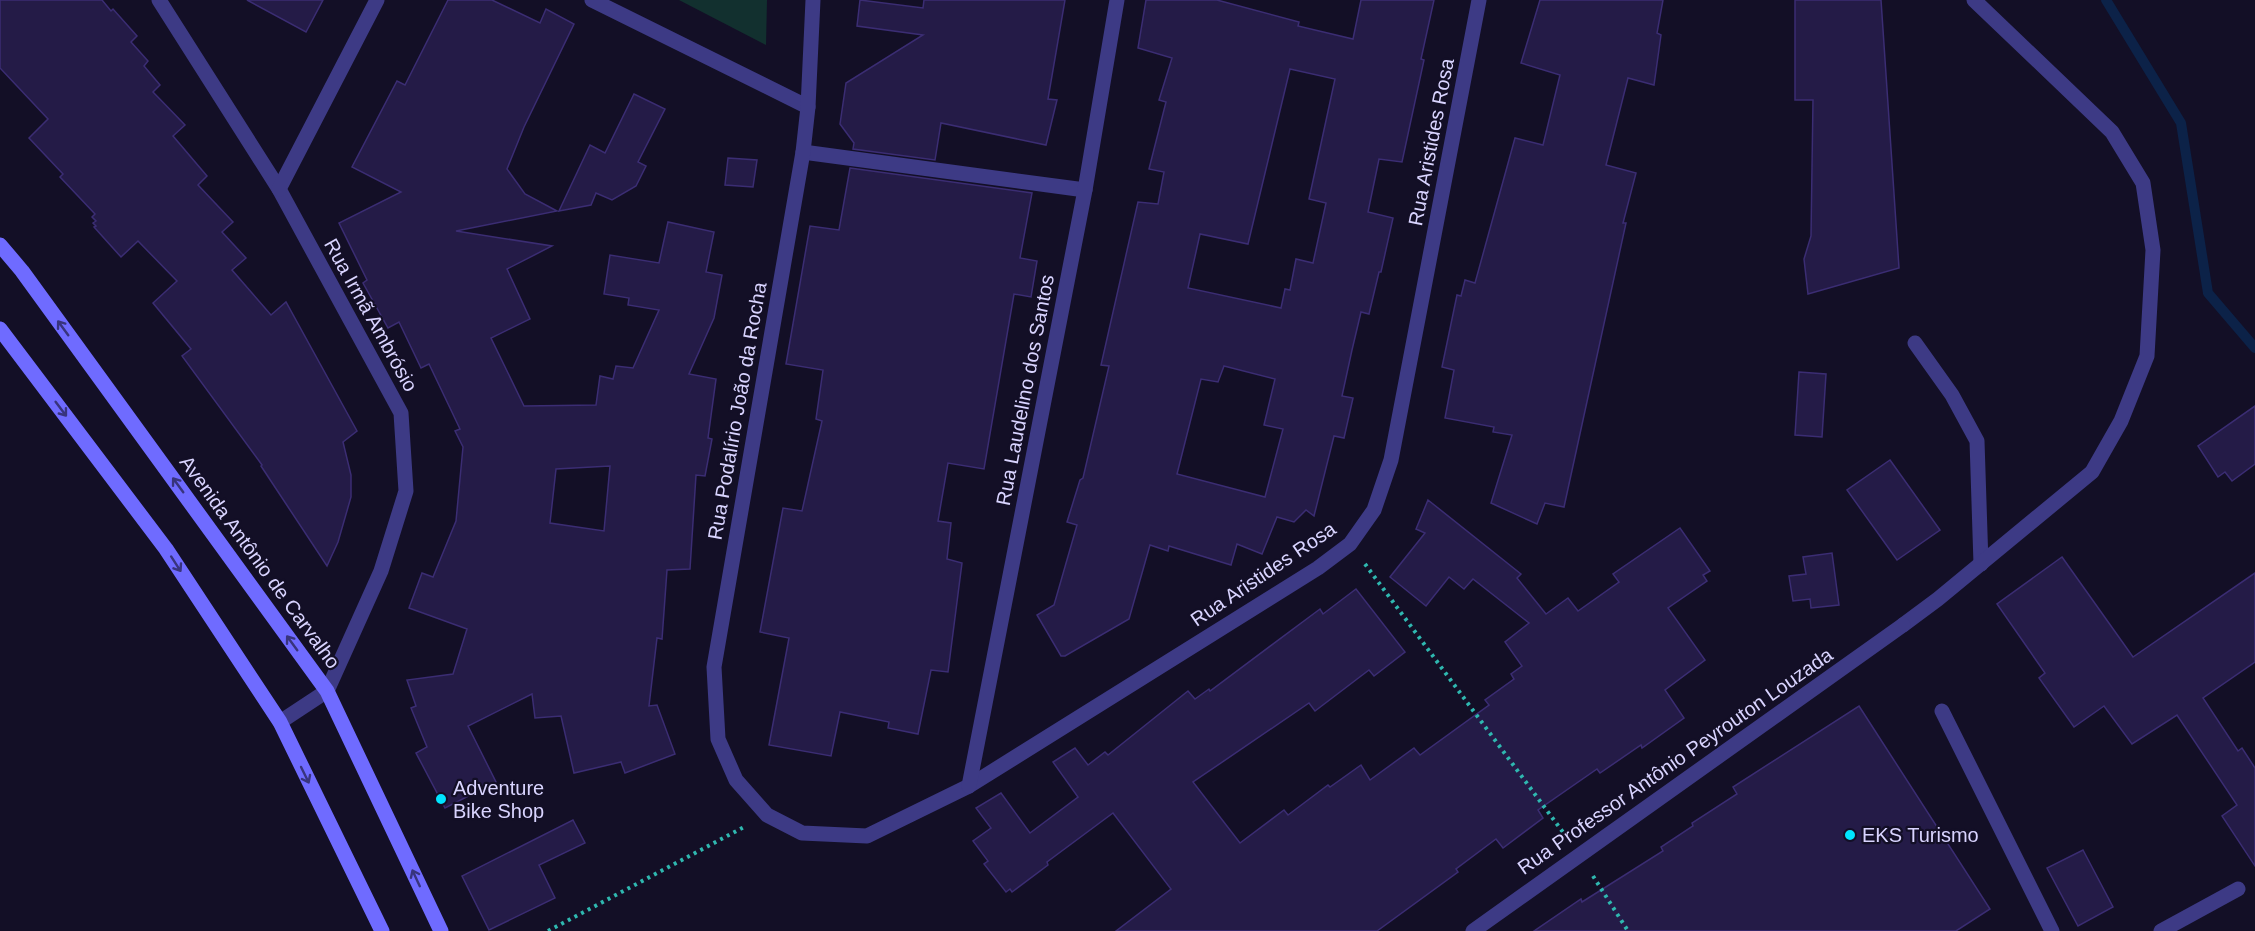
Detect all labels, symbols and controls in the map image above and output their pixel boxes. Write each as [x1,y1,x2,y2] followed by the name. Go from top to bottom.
[1404,56,1458,228] street label: Rua Aristides Rosa
[320,235,422,395] street label: Rua Irmã Ambrósio
[992,273,1058,507] street label: Rua Laudelino dos Santos
[703,280,771,542] street label: Rua Podalírio João da Rocha
[57,320,70,336] one-way arrow
[54,401,67,417] one-way arrow
[175,451,345,673] street label: Avenida Antônio de Carvalho
[172,478,184,494] one-way arrow
[1186,517,1340,631] street label: Rua Aristides Rosa
[170,555,182,572] one-way arrow
[286,636,299,652] one-way arrow
[1513,643,1837,879] street label: Rua Professor Antônio Peyrouton Louzada
[300,765,312,783] one-way arrow
[453,777,544,822] place label: Adventure Bike Shop
[434,792,448,806] marker: Adventure Bike Shop
[1862,824,1979,846] place label: EKS Turismo
[1843,828,1857,842] marker: EKS Turismo
[409,870,421,888] one-way arrow

